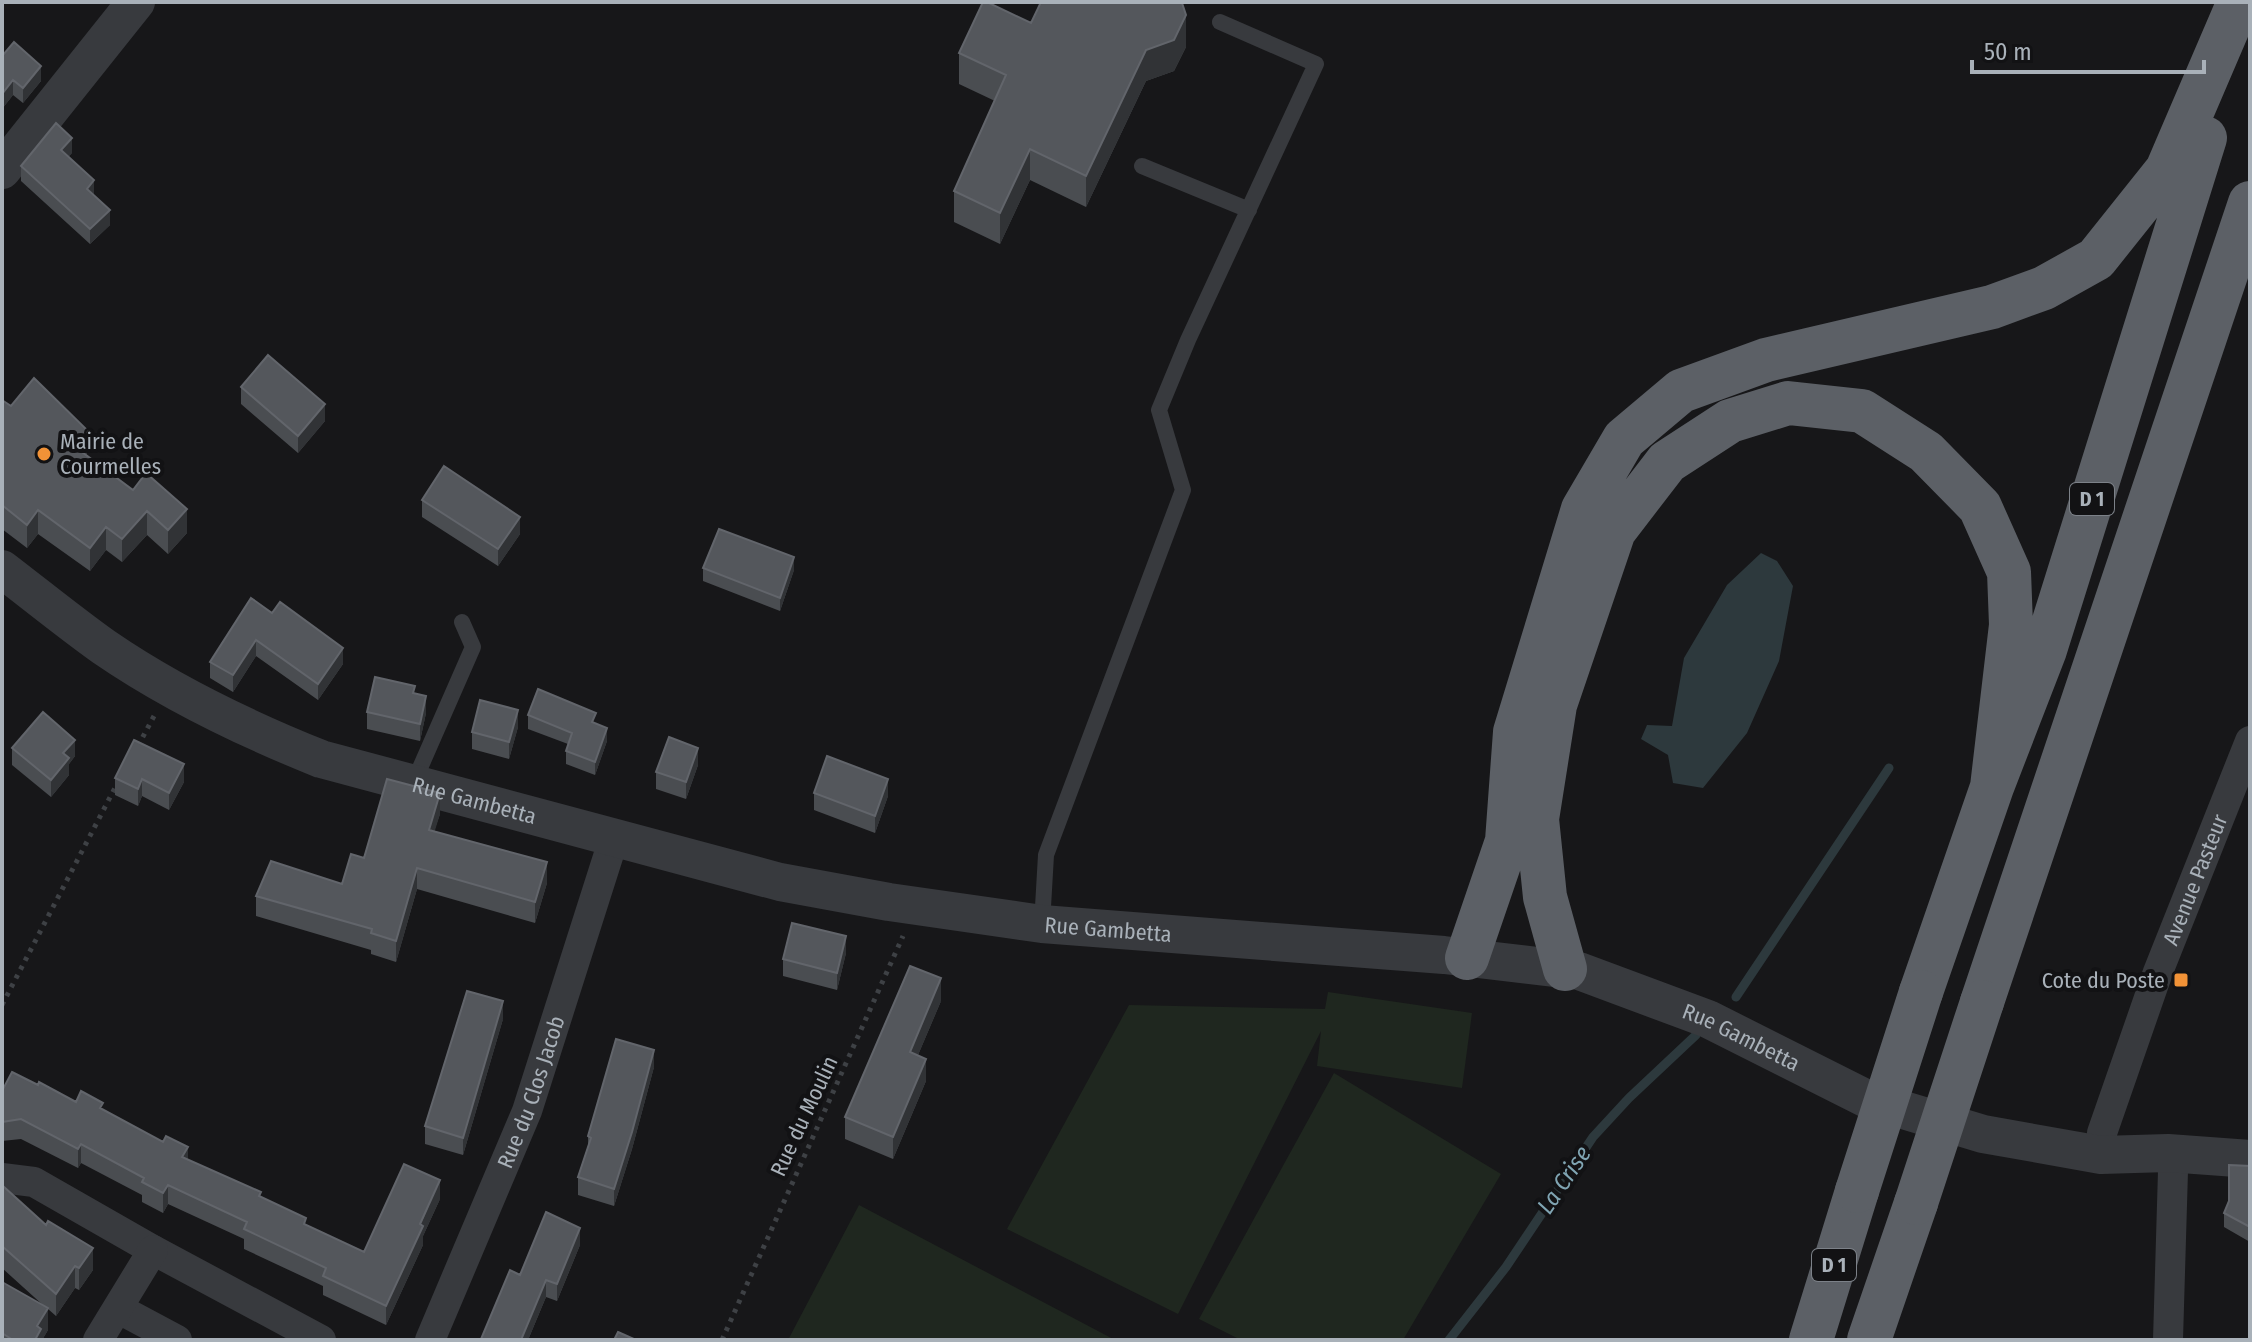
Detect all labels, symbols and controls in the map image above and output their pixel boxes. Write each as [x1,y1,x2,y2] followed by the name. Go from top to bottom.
[1972,24,2204,74] scale bar
[1984,38,2032,66] text: 50 m
[60,428,161,480] place label: Mairie de Courmelles
[35,445,53,463] marker: Mairie de Courmelles
[2070,483,2114,515] road number: D 1
[409,771,540,830] street label: Rue Gambetta
[2157,810,2233,949] street label: Avenue Pasteur
[1044,911,1173,947] street label: Rue Gambetta
[2042,967,2165,994] place label: Cote du Poste
[2172,971,2190,989] marker: Cote du Poste
[1679,997,1805,1077] street label: Rue Gambetta
[491,1012,570,1172] street label: Rue du Clos Jacob
[764,1052,844,1180] street label: Rue du Moulin
[1531,1141,1597,1219] water label: La Crise
[1812,1249,1856,1281] road number: D 1

